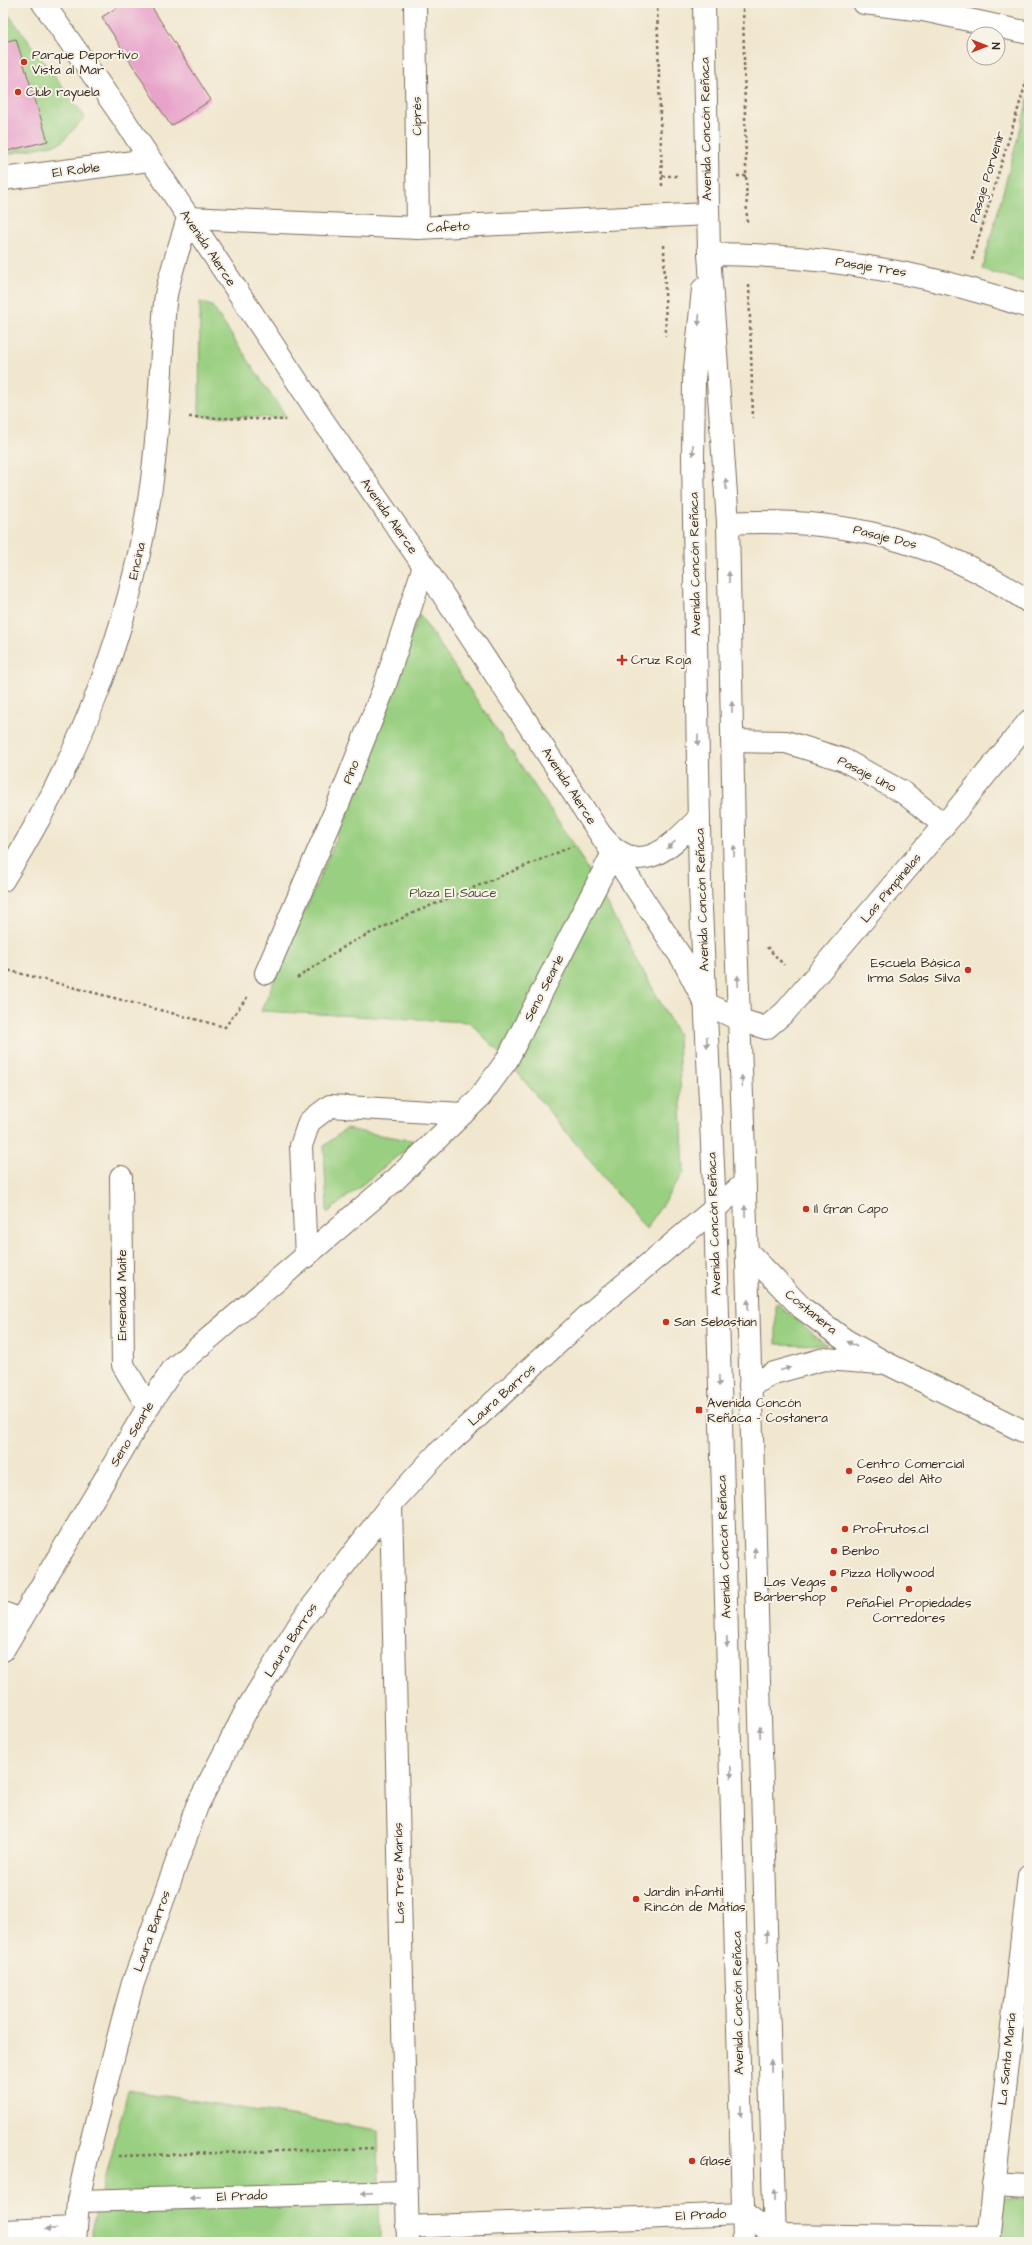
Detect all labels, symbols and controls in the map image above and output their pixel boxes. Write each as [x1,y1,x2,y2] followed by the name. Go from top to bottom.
[966,26,1006,66] north arrow
[988,43,1003,50] text: N
[32,46,139,79] place label: Parque Deportivo Vista al Mar
[19,57,29,67] marker: Parque Deportivo Vista al Mar
[696,57,716,201] street label: Avenida Concón Reñaca
[26,83,100,102] place label: Club rayuela
[13,87,23,97] marker: Club rayuela
[408,96,426,136] street label: Ciprés
[965,129,1009,225] street label: Pasaje Porvenir
[51,158,101,182] street label: El Roble
[176,206,240,290] street label: Avenida Alerce
[426,217,471,237] street label: Cafeto
[834,253,908,282] street label: Pasaje Tres
[695,314,702,326] one-way arrow
[690,444,696,457] one-way arrow
[356,474,422,558] street label: Avenida Alerce
[722,478,729,490] one-way arrow
[685,492,705,636] street label: Avenida Concón Reñaca
[851,520,919,554] street label: Pasaje Dos
[124,540,150,581] street label: Encina
[726,571,733,583] one-way arrow
[631,651,692,669] place label: Cruz Roja
[616,654,628,666] marker: Cruz Roja
[729,700,735,713] one-way arrow
[695,734,701,747] one-way arrow
[537,744,601,828] street label: Avenida Alerce
[835,752,900,797] street label: Pasaje Uno
[338,757,364,786] street label: Pino
[690,828,713,972] street label: Avenida Concón Reñaca
[666,840,676,850] one-way arrow
[731,845,738,857] one-way arrow
[857,849,926,927] street label: Las Pimpinelas
[410,884,496,902] park label: Plaza El Sauce
[519,952,569,1024] street label: Seno Searle
[868,954,960,987] place label: Escuela Básica Irma Salas Silva
[963,965,973,975] marker: Escuela Básica Irma Salas Silva
[735,974,741,987] one-way arrow
[703,1036,710,1048] one-way arrow
[738,1075,745,1087] one-way arrow
[702,1152,725,1296] street label: Avenida Concón Reñaca
[814,1200,889,1218] place label: Il Gran Capo
[742,1204,748,1217] one-way arrow
[801,1204,811,1214] marker: Il Gran Capo
[113,1250,131,1340] street label: Ensenada Maite
[781,1285,841,1339] street label: Costanera
[745,1298,751,1311] one-way arrow
[674,1313,757,1331] place label: San Sebastian
[661,1317,671,1327] marker: San Sebastian
[846,1340,858,1347] one-way arrow
[464,1359,540,1430] street label: Laura Barros
[780,1366,792,1372] one-way arrow
[716,1375,722,1388] one-way arrow
[707,1394,828,1427] place label: Avenida Concón Reñaca - Costanera
[106,1398,158,1470] street label: Seno Searle
[694,1405,704,1415] marker: Avenida Concón Reñaca - Costanera
[857,1455,964,1488] place label: Centro Comercial Paseo del Alto
[844,1466,854,1476] marker: Centro Comercial Paseo del Alto
[712,1475,735,1619] street label: Avenida Concón Reñaca
[853,1520,928,1538] place label: Profrutos.cl
[840,1524,850,1534] marker: Profrutos.cl
[842,1542,880,1560] place label: Benbo
[752,1546,758,1559] one-way arrow
[829,1546,839,1556] marker: Benbo
[841,1564,934,1583] place label: Pizza Hollywood
[828,1568,838,1578] marker: Pizza Hollywood
[754,1573,826,1606] place label: Las Vegas Barbershop
[829,1584,839,1594] marker: Las Vegas Barbershop
[904,1584,914,1594] marker: Peñafiel Propiedades Corredores
[847,1594,972,1627] place label: Peñafiel Propiedades Corredores
[260,1599,322,1681] street label: Laura Barros
[724,1636,731,1648] one-way arrow
[757,1725,763,1738] one-way arrow
[728,1766,735,1778] one-way arrow
[389,1822,409,1924] street label: Las Tres Marías
[644,1883,746,1916] place label: Jardín infantil Rincón de Matías
[129,1887,175,1974] street label: Laura Barros
[631,1894,641,1904] marker: Jardín infantil Rincón de Matías
[763,1930,770,1942] one-way arrow
[728,1931,748,2075] street label: Avenida Concón Reñaca
[993,2012,1021,2106] street label: La Santa María
[767,2060,774,2072] one-way arrow
[738,2105,744,2118] one-way arrow
[700,2152,731,2170] place label: Glasé
[687,2156,697,2166] marker: Glasé
[216,2186,268,2206] street label: El Prado
[360,2190,373,2196] one-way arrow
[771,2190,778,2202] one-way arrow
[189,2194,201,2201] one-way arrow
[675,2205,728,2225] street label: El Prado
[45,2226,57,2233] one-way arrow

